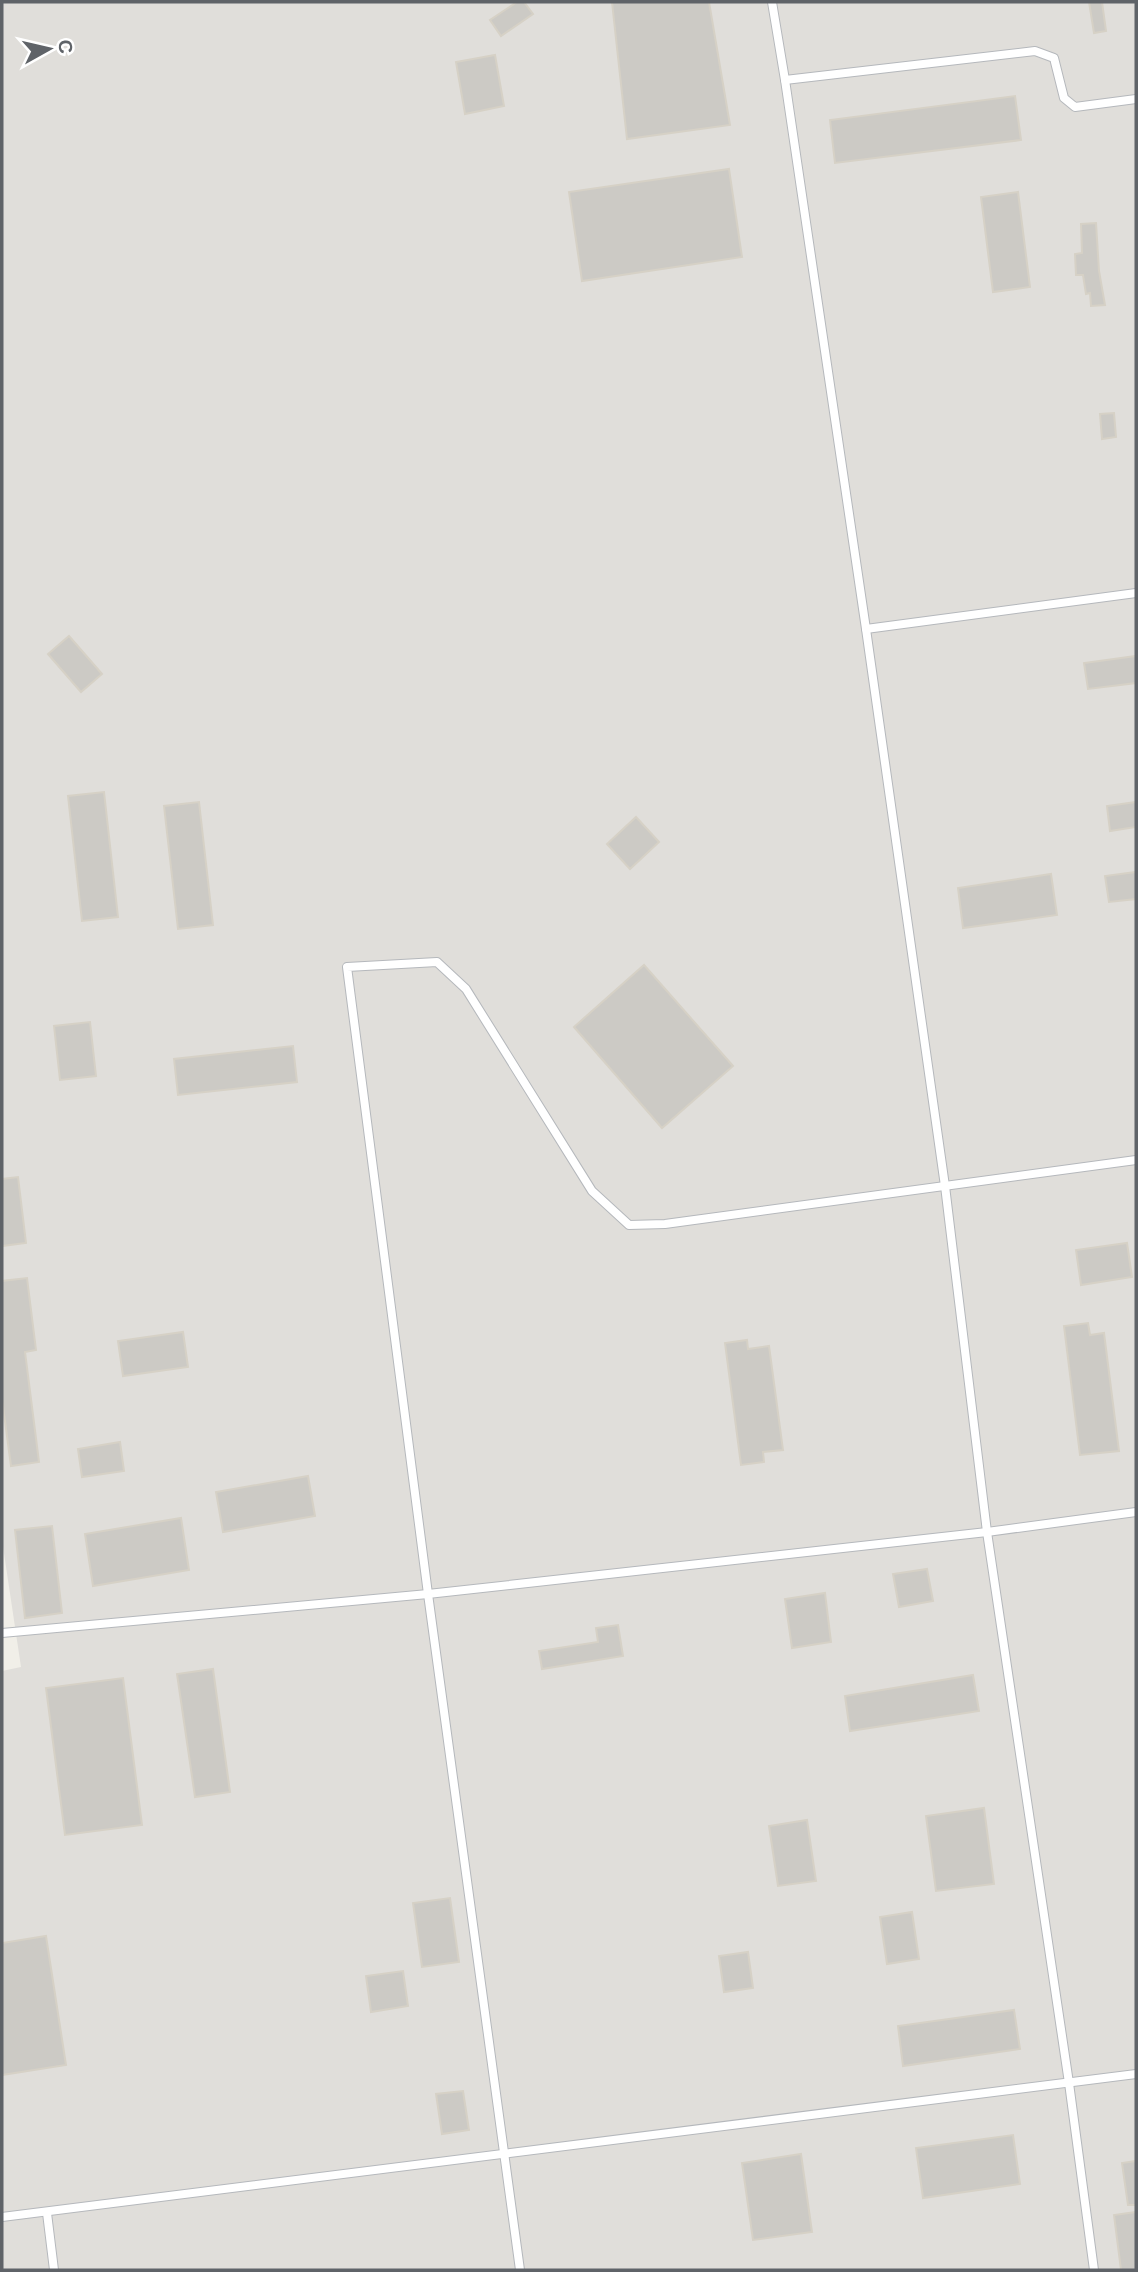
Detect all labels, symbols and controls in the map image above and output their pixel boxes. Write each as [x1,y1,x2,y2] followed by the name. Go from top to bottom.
[14,14,84,84] north arrow
[54,38,77,55] text: С

